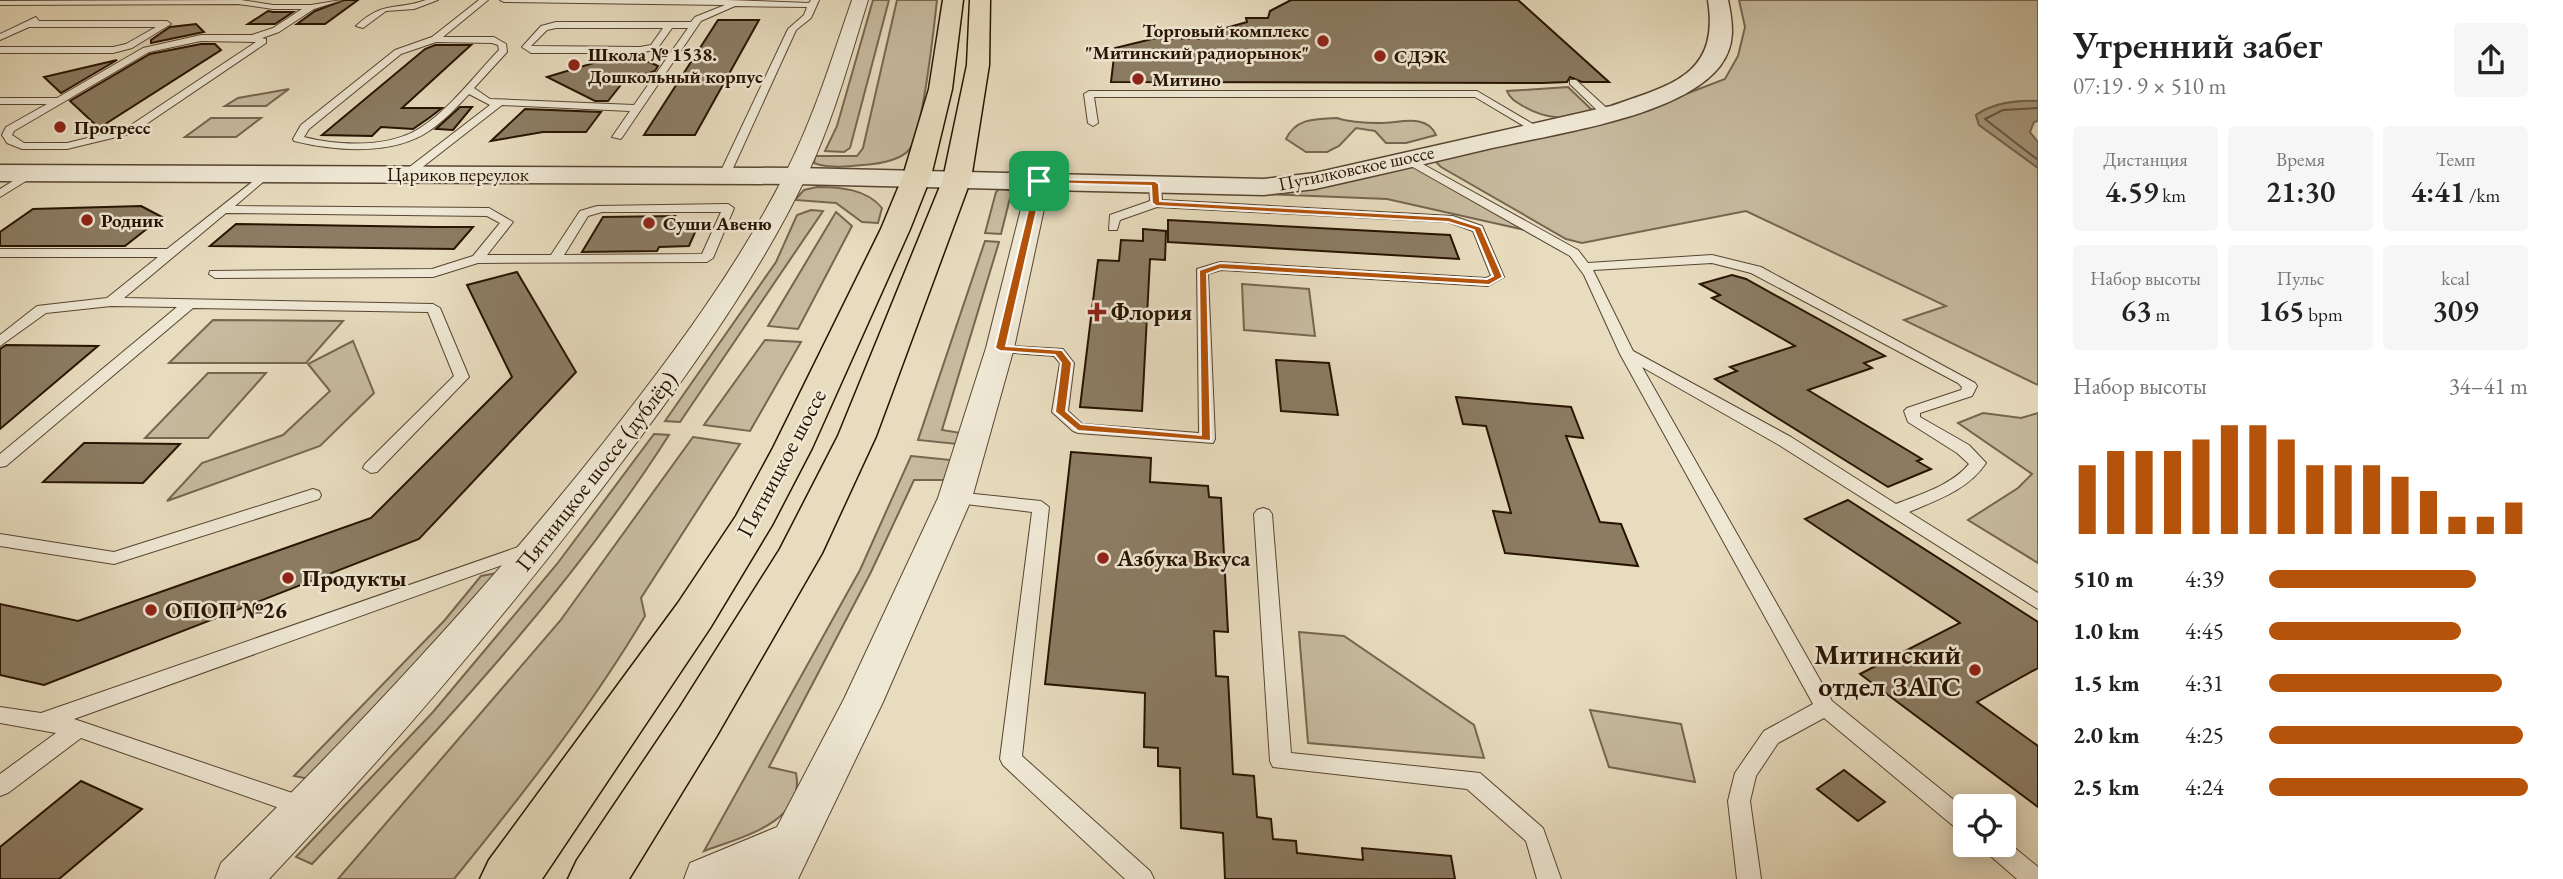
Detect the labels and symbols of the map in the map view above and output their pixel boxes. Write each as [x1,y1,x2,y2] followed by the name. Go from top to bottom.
[1085,18,1309,65] place label: Торговый комплекс "Митинский радиорынок"
[1315,33,1331,49] marker: Торговый комплекс "Митинский радиорынок"
[588,42,763,89] place label: Школа № 1538. Дошкольный корпус
[1394,44,1447,69] place label: СДЭК
[1372,48,1388,64] marker: СДЭК
[566,57,582,73] marker: Школа № 1538. Дошкольный корпус
[1152,67,1221,92] place label: Митино
[1130,71,1146,87] marker: Митино
[74,115,151,140] place label: Прогресс
[52,119,68,135] marker: Прогресс
[1276,139,1436,197] street label: Путилковское шоссе
[1009,151,1069,211] pin
[387,162,529,187] street label: Цариков переулок
[101,208,164,233] place label: Родник
[663,211,772,236] place label: Суши Авеню
[79,212,95,228] marker: Родник
[641,215,657,231] marker: Суши Авеню
[1111,297,1192,327] place label: Флория
[1089,304,1105,320] marker: Флория
[508,365,684,577] street label: Пятницкое шоссе (дублёр)
[729,383,833,543] street label: Пятницкое шоссе
[1116,543,1251,573] place label: Азбука Вкуса
[1095,550,1111,566] marker: Азбука Вкуса
[302,563,407,593] place label: Продукты
[280,570,296,586] marker: Продукты
[165,595,287,625] place label: ОПОП №26
[143,602,159,618] marker: ОПОП №26
[1814,636,1961,704] place label: Митинский отдел ЗАГС
[1967,662,1983,678] marker: Митинский отдел ЗАГС

